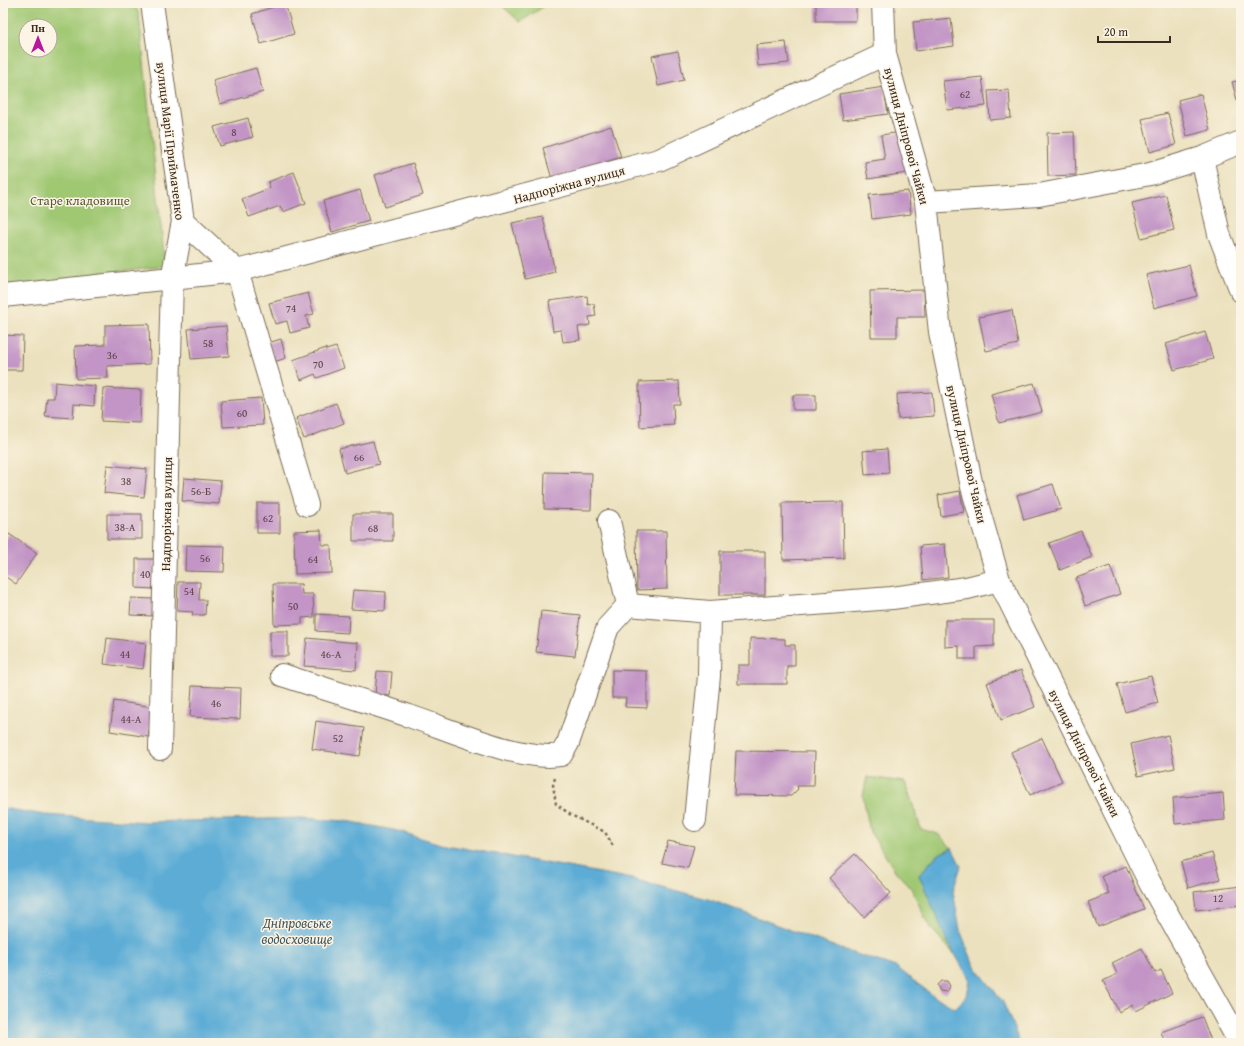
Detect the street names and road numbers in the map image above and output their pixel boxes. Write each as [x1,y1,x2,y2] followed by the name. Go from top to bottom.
[151,61,190,221] street label: вулиця Марії Приймаченко
[879,65,934,207] street label: вулиця Дніпрової Чайки
[511,160,627,208] street label: Надпоріжна вулиця
[941,383,992,525] street label: вулиця Дніпрової Чайки
[156,456,177,571] street label: Надпоріжна вулиця
[1044,686,1125,821] street label: вулиця Дніпрової Чайки

